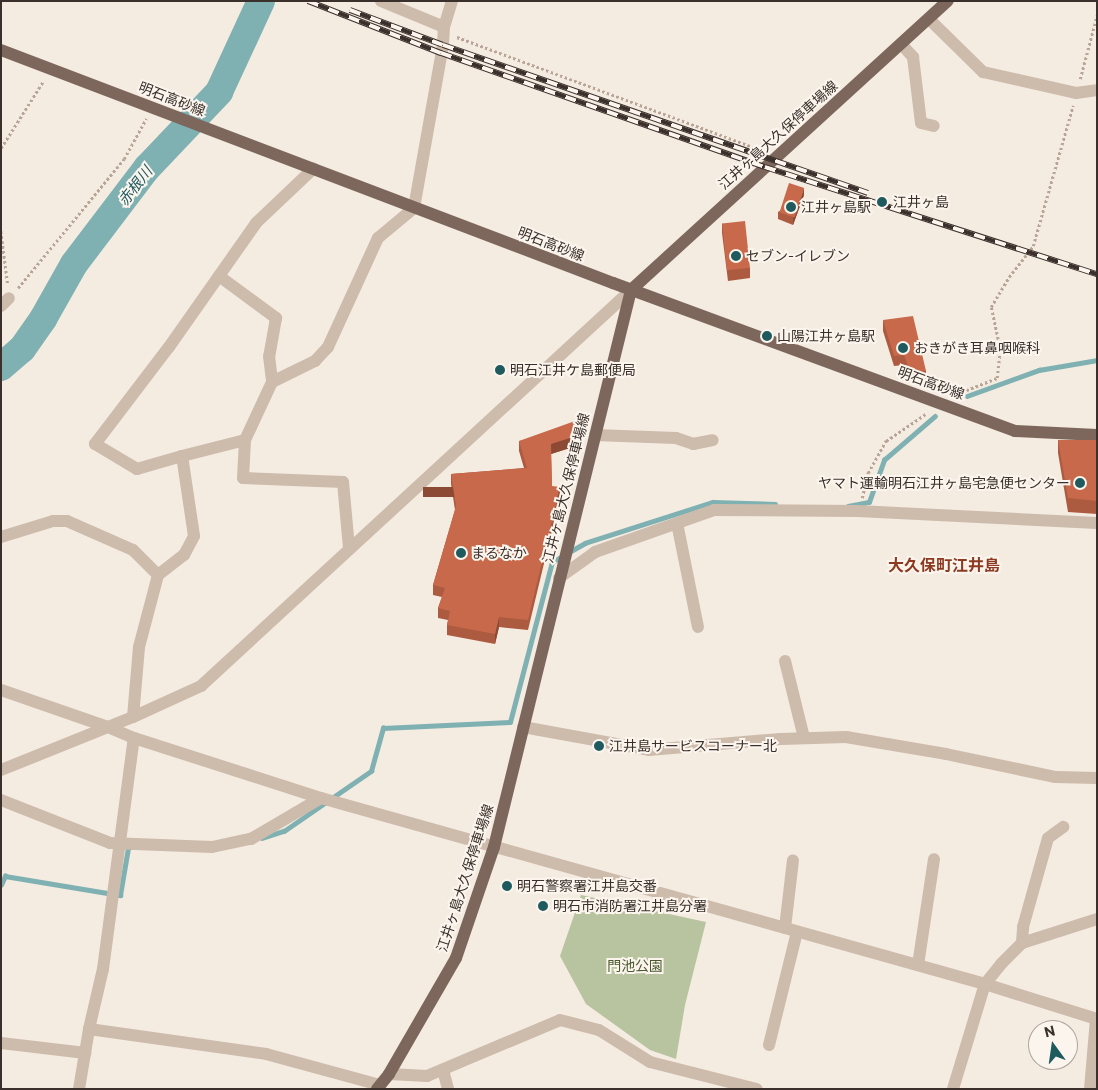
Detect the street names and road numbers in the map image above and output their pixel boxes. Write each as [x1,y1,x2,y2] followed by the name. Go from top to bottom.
[715,77,841,193] street label: 江井ヶ島大久保停車場線
[136,79,208,119] street label: 明石高砂線
[515,224,587,264] street label: 明石高砂線
[895,363,967,403] street label: 明石高砂線
[539,411,593,565] street label: 江井ヶ島大久保停車場線
[433,802,497,954] street label: 江井ヶ島大久保停車場線

